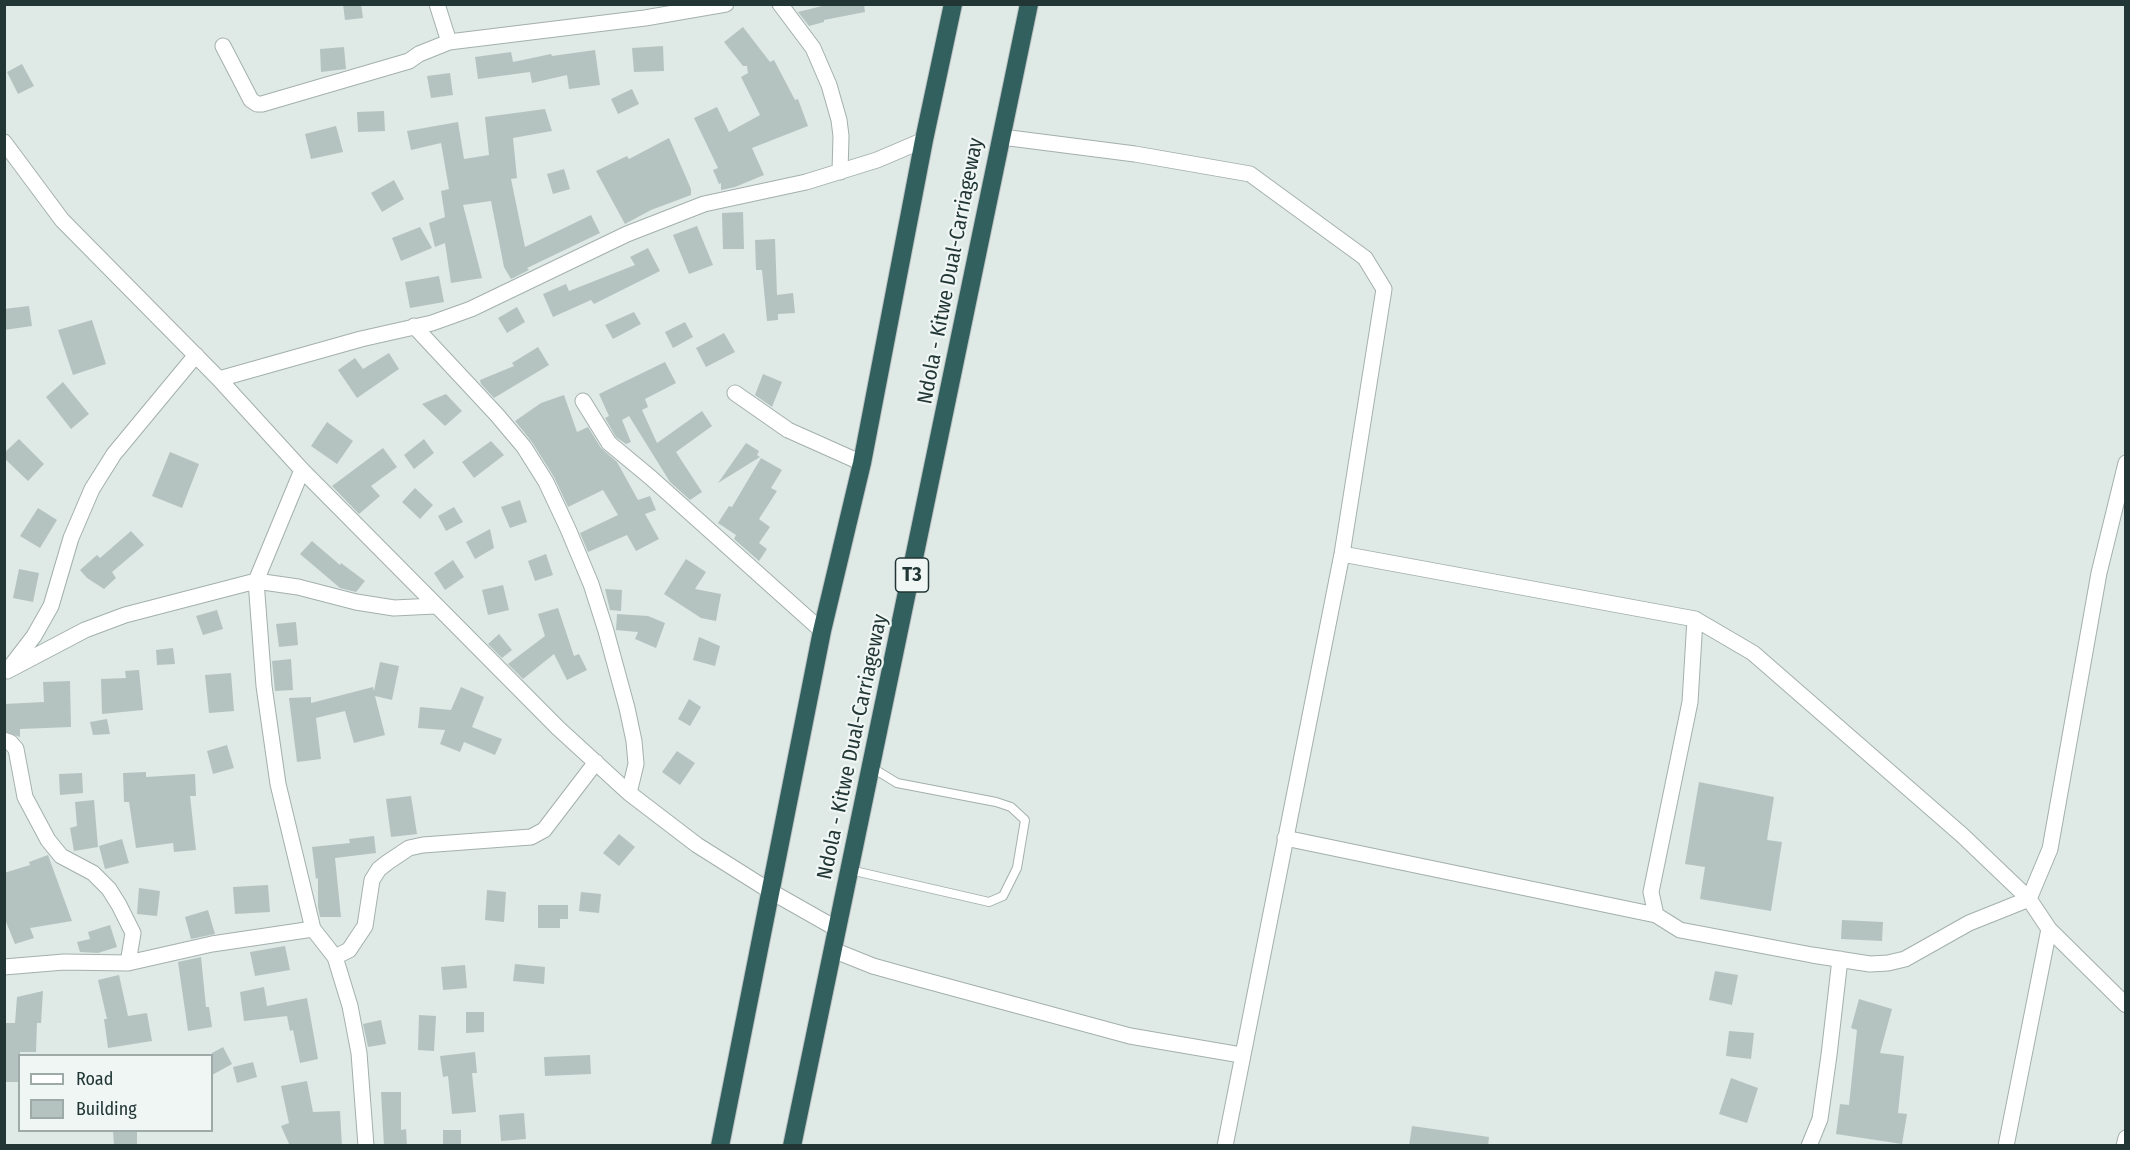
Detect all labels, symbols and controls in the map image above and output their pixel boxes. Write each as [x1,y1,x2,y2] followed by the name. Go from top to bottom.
[913,136,989,406] street label: Ndola - Kitwe Dual-Carriageway
[896,558,928,592] road number: T3
[813,612,893,882] street label: Ndola - Kitwe Dual-Carriageway
[18,1054,213,1132] legend
[76,1068,113,1090] text: Road
[76,1098,137,1120] text: Building

